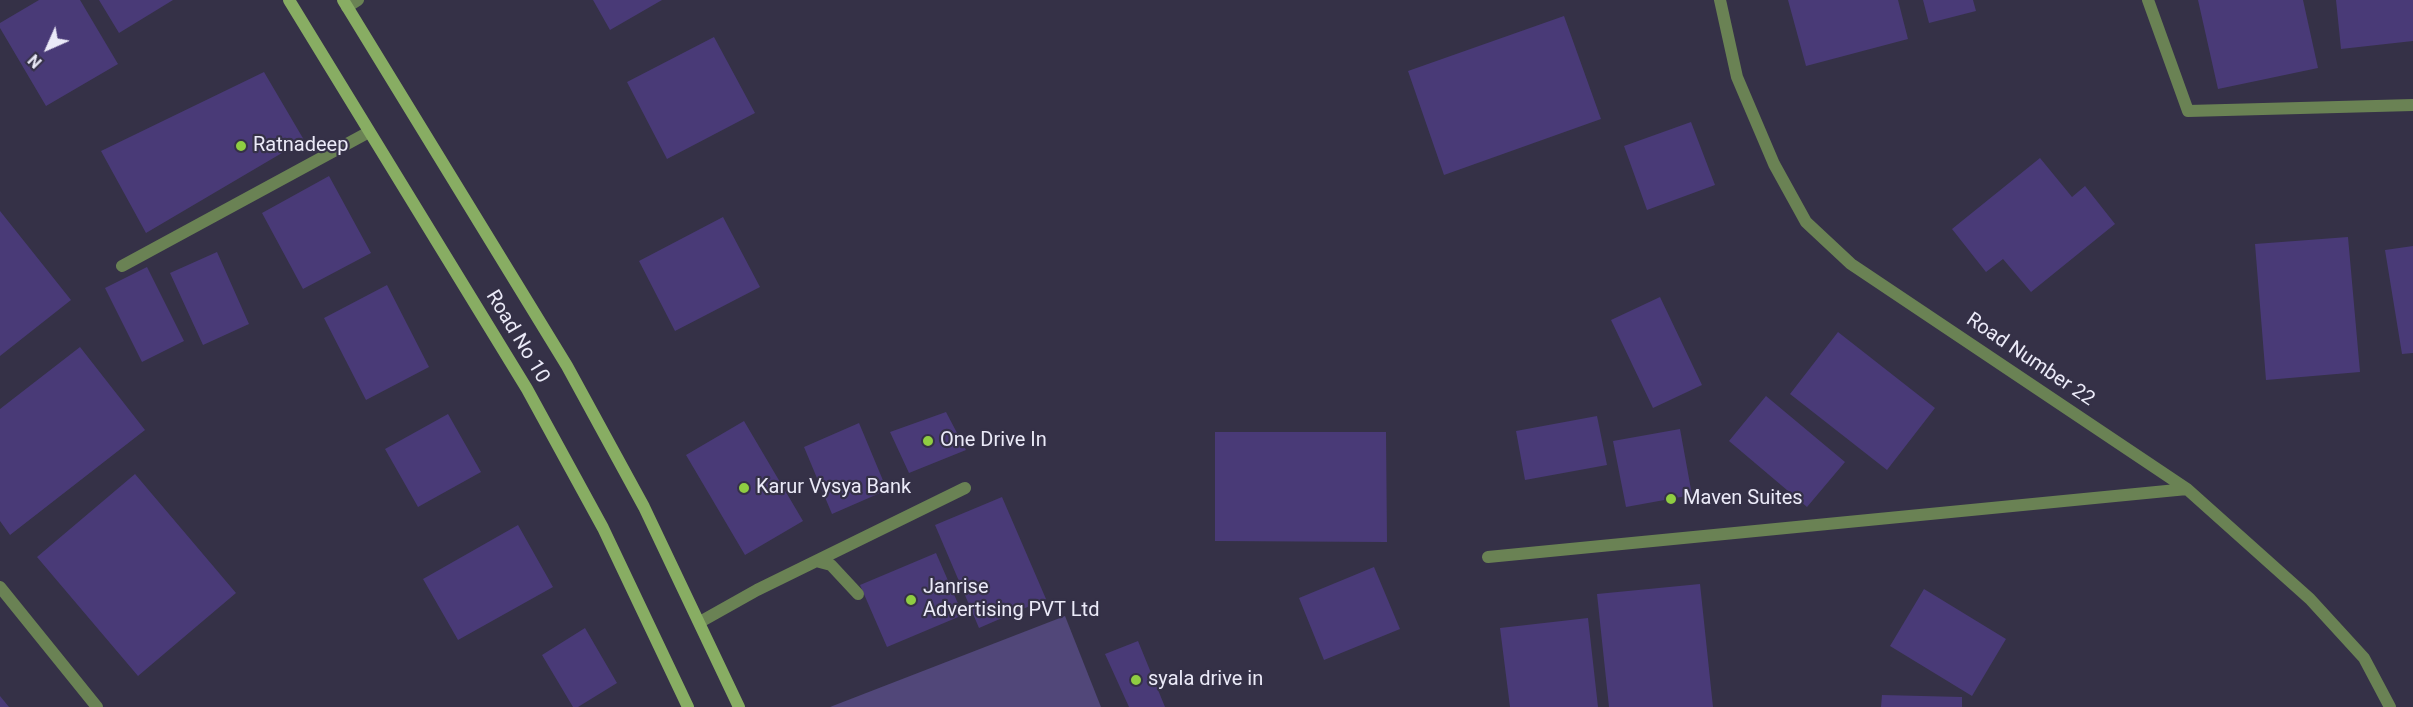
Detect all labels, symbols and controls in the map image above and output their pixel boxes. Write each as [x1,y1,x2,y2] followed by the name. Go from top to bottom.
[18,18,78,78] north arrow
[24,50,46,72] text: N
[253,134,348,158] place label: Ratnadeep
[234,139,248,153] marker: Ratnadeep
[480,286,554,388] street label: Road No 10
[1961,308,2099,412] street label: Road Number 22
[940,429,1047,453] place label: One Drive In
[921,434,935,448] marker: One Drive In
[756,476,911,500] place label: Karur Vysya Bank
[737,481,751,495] marker: Karur Vysya Bank
[1683,487,1803,511] place label: Maven Suites
[1664,492,1678,506] marker: Maven Suites
[923,576,1099,623] place label: Janrise Advertising PVT Ltd
[904,593,918,607] marker: Janrise Advertising PVT Ltd
[1148,668,1263,692] place label: syala drive in
[1129,673,1143,687] marker: syala drive in

